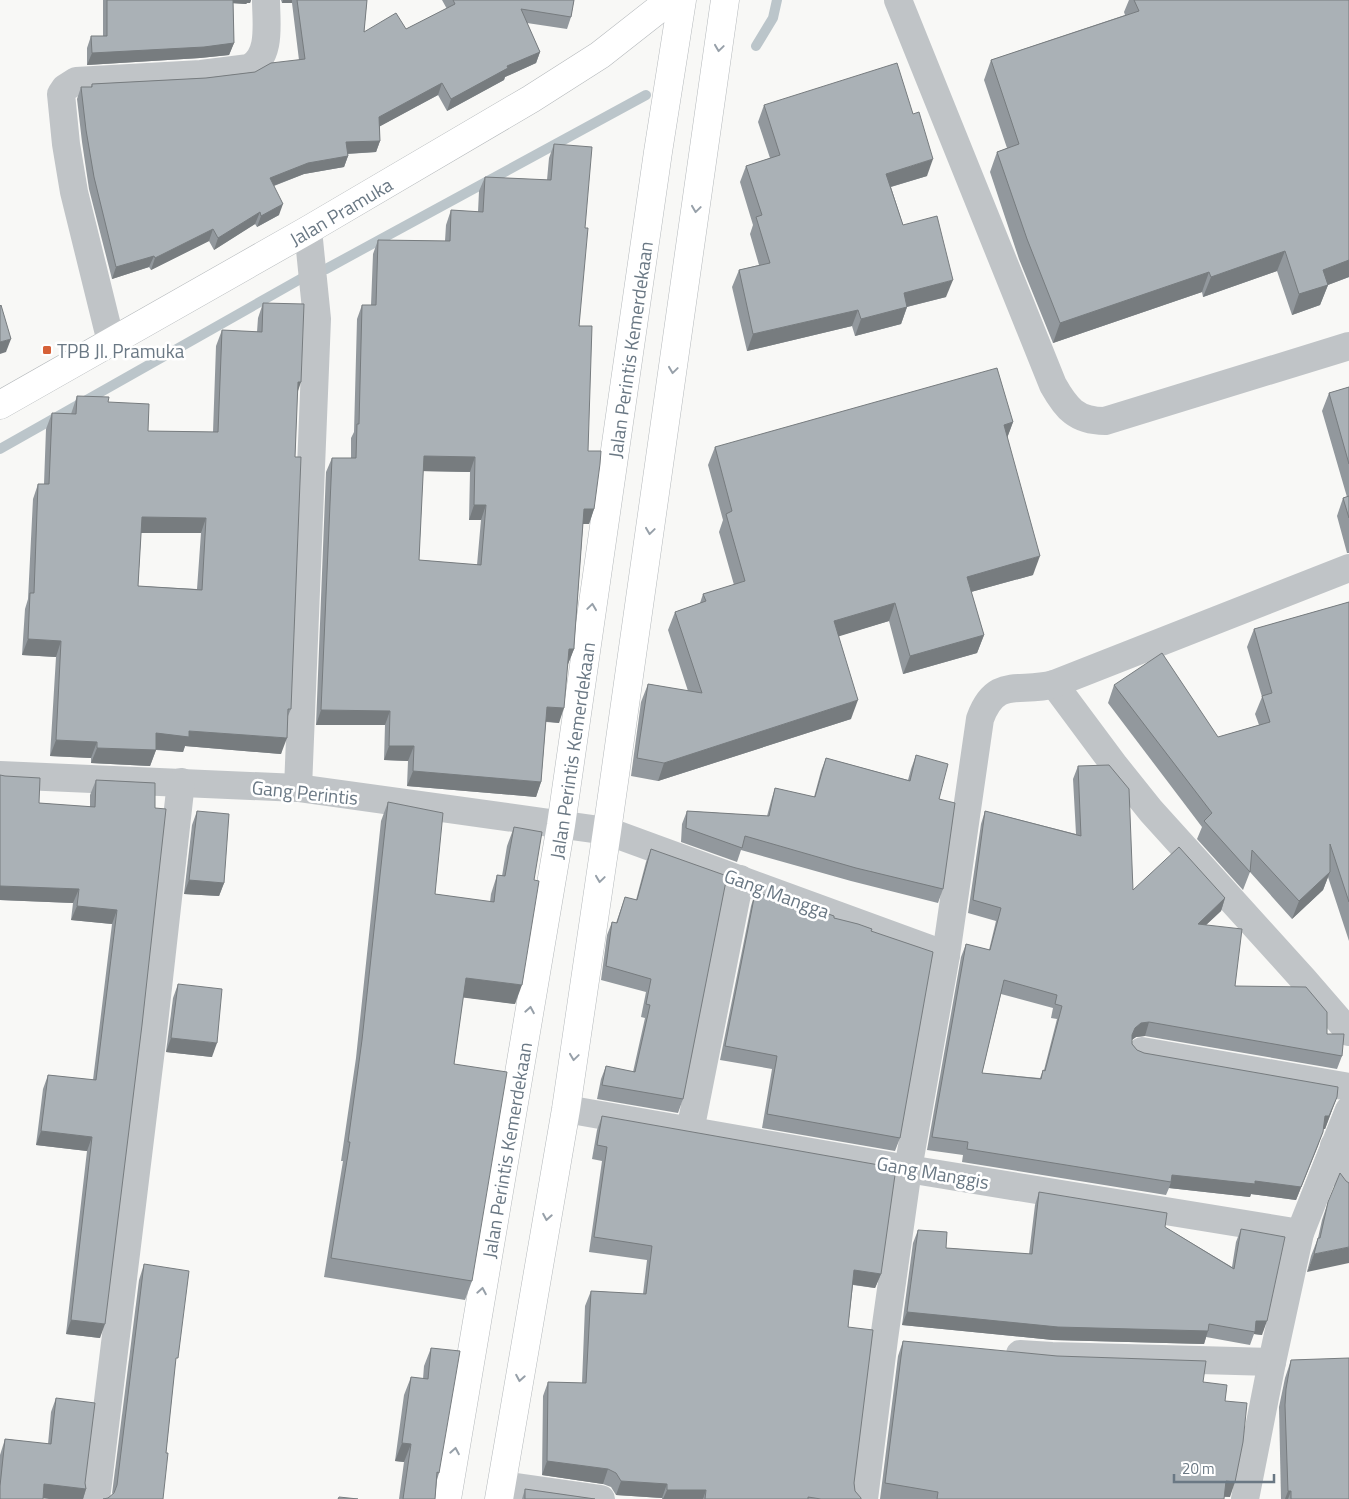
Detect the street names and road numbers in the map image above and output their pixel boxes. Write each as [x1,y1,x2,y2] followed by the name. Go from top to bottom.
[284,169,398,252] street label: Jalan Pramuka
[600,239,660,460] street label: Jalan Perintis Kemerdekaan
[541,640,602,861] street label: Jalan Perintis Kemerdekaan
[250,772,360,812] street label: Gang Perintis
[720,861,834,926] street label: Gang Mangga
[473,1040,539,1260] street label: Jalan Perintis Kemerdekaan
[875,1148,992,1196] street label: Gang Manggis

